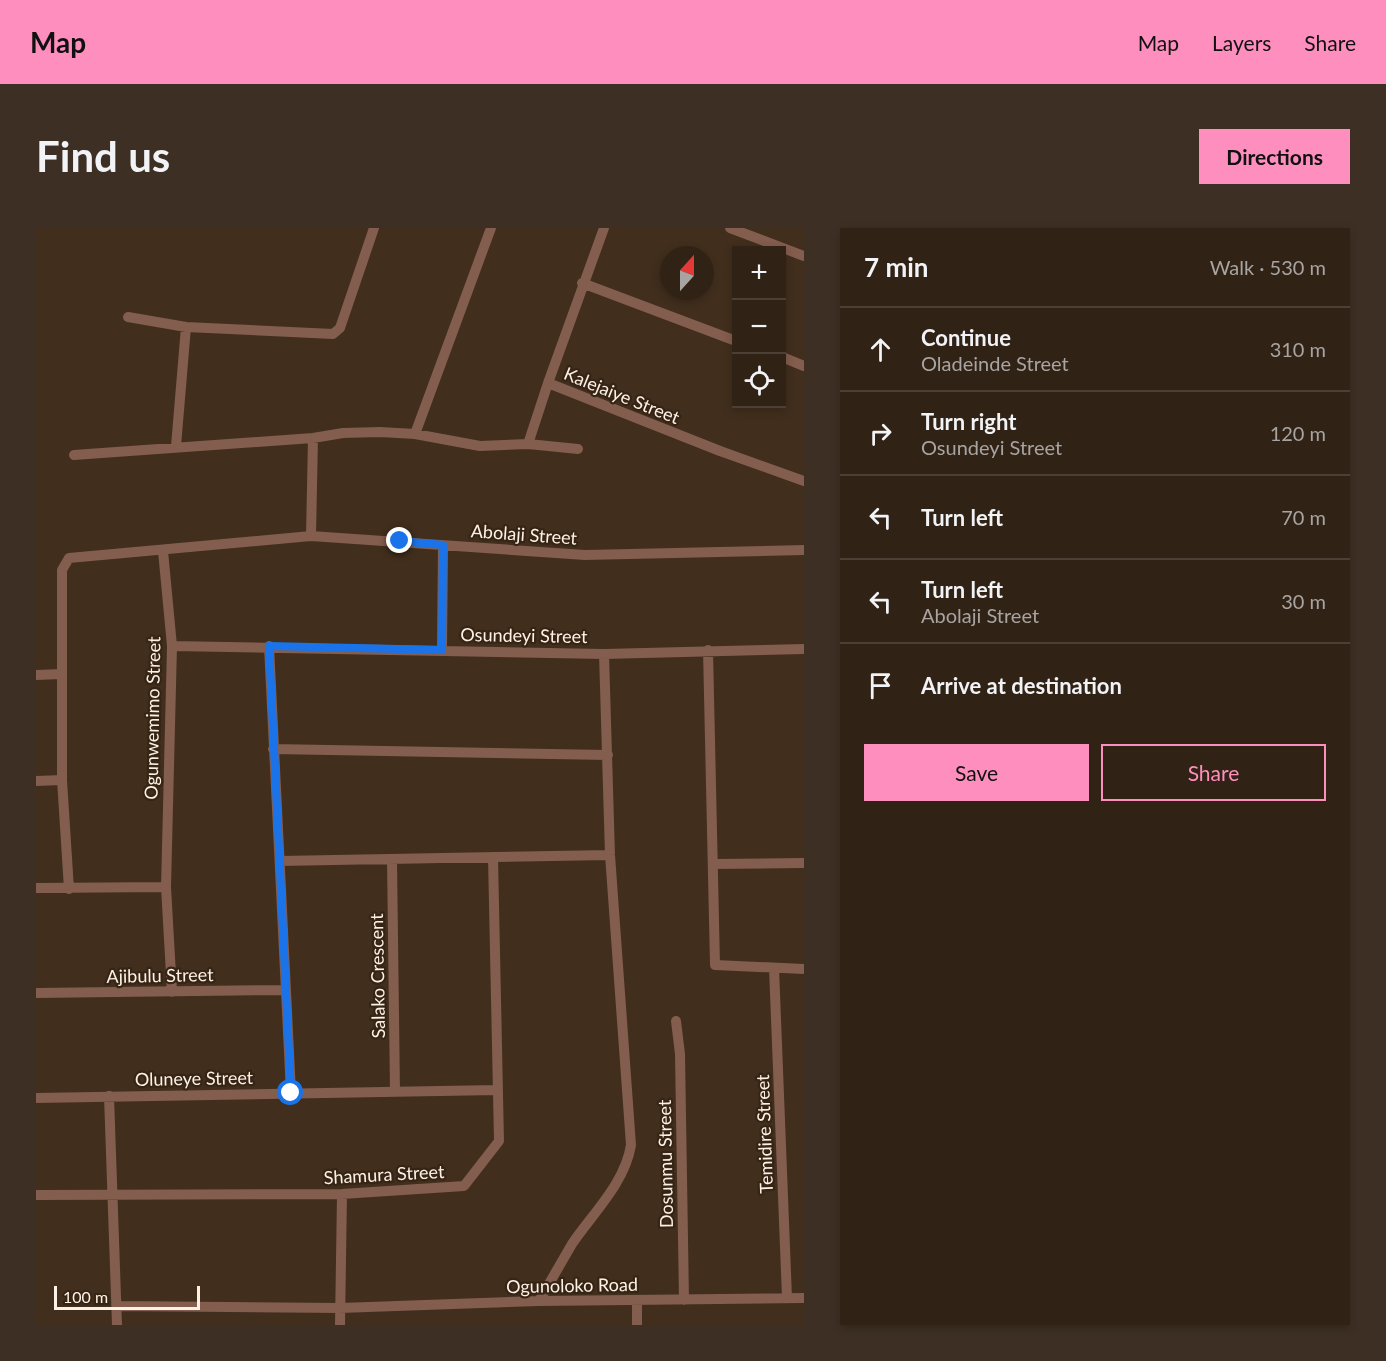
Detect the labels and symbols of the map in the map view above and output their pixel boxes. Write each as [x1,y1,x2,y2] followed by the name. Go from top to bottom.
[660,246,714,300] north arrow
[561,362,683,428] street label: Kalejaiye Street
[470,519,578,549] street label: Abolaji Street
[386,527,412,553] route end
[460,623,588,647] street label: Osundeyi Street
[140,636,164,800] street label: Ogunwemimo Street
[365,913,389,1039] street label: Salako Crescent
[106,963,214,987] street label: Ajibulu Street
[135,1066,254,1090] street label: Oluneye Street
[751,1074,777,1194] street label: Temidire Street
[277,1079,303,1105] route start
[653,1099,677,1228] street label: Dosunmu Street
[323,1160,445,1188] street label: Shamura Street
[506,1273,638,1297] street label: Ogunoloko Road
[54,1283,200,1310] scale bar

